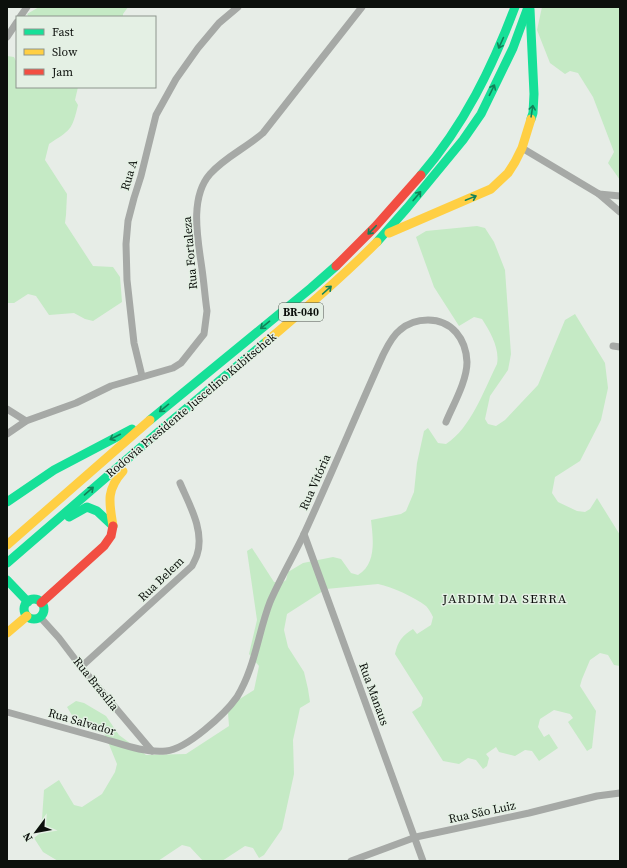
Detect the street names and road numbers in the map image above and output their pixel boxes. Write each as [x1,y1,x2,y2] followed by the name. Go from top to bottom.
[117,158,141,192] street label: Rua A
[179,215,201,290] street label: Rua Fortaleza
[279,303,323,321] road number: BR-040
[102,329,280,481] street label: Rodovia Presidente Juscelino Kubitschek
[296,451,335,513] street label: Rua Vitória
[135,553,187,605] street label: Rua Belem
[70,654,123,715] street label: Rua Brasília
[355,660,393,728] street label: Rua Manaus
[46,705,118,739] street label: Rua Salvador
[447,797,517,827] street label: Rua São Luiz

